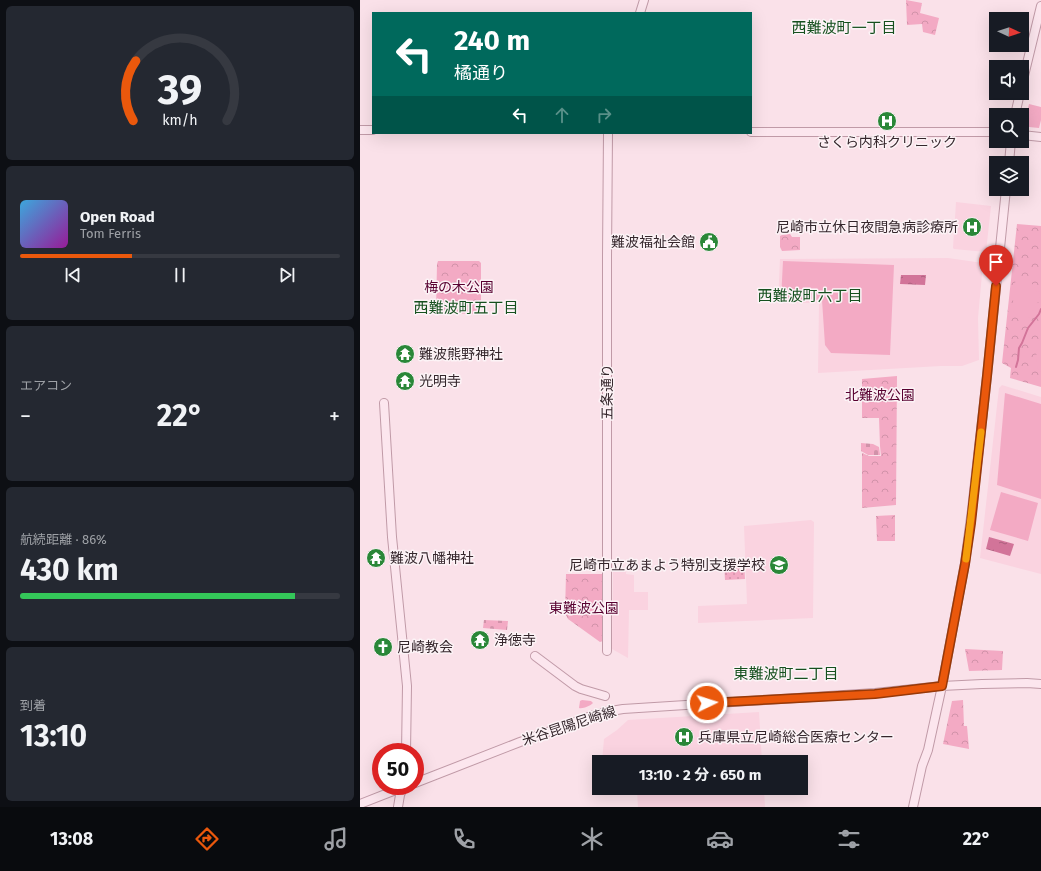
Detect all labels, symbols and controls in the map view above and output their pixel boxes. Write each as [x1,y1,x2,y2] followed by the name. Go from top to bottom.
[989,12,1029,52] north arrow
[989,12,1029,196] map controls
[791,19,897,37] district label: 西難波町一丁目
[454,24,530,57] text: 240 m
[388,28,440,80] icon: left
[989,60,1029,100] button: sound
[454,62,508,84] text: 橘通り
[157,65,202,115] text: 39
[509,104,531,126] icon: left
[551,104,573,126] icon: ahead
[593,104,615,126] icon: right
[989,108,1029,148] button: search
[876,110,898,132] hospital icon: さくら内科クリニック
[162,112,198,129] text: km/h
[817,134,957,151] place label: さくら内科クリニック
[989,156,1029,196] button: layers
[80,208,155,226] text: Open Road
[961,216,983,238] hospital icon: 尼崎市立休日夜間急病診療所
[776,219,958,236] place label: 尼崎市立休日夜間急病診療所
[80,226,141,241] text: Tom Ferris
[698,231,720,253] public building icon: 難波福祉会館
[611,234,695,251] place label: 難波福祉会館
[979,245,1013,286] pin
[985,251,1007,273] icon: arrive
[62,264,84,286] icon: previous
[169,264,191,286] icon: pause
[276,264,298,286] icon: next
[424,279,494,296] park label: 梅の木公園
[757,287,863,305] district label: 西難波町六丁目
[413,299,519,317] district label: 西難波町五丁目
[394,343,416,365] temple icon: 難波熊野神社
[419,346,503,363] place label: 難波熊野神社
[599,364,616,420] street label: 五条通り
[394,370,416,392] temple icon: 光明寺
[419,373,461,390] place label: 光明寺
[20,378,72,393] text: エアコン
[845,387,915,404] park label: 北難波公園
[157,398,203,434] text: 22°
[20,403,31,430] text: −
[329,403,340,430] text: +
[20,532,107,547] text: 航続距離 · 86%
[365,547,387,569] temple icon: 難波八幡神社
[390,550,474,567] place label: 難波八幡神社
[20,552,119,588] text: 430 km
[768,554,790,576] school or university icon: 尼崎市立あまよう特別支援学校
[569,557,765,574] place label: 尼崎市立あまよう特別支援学校
[549,600,619,617] park label: 東難波公園
[469,629,491,651] temple icon: 浄徳寺
[494,632,536,649] place label: 浄徳寺
[372,636,394,658] church icon: 尼崎教会
[397,639,453,656] place label: 尼崎教会
[733,665,839,683] district label: 東難波町二丁目
[686,682,728,724] position arrow
[20,698,46,713] text: 到着
[520,703,618,749] street label: 米谷昆陽尼崎線
[20,718,87,754] text: 13:10
[673,726,695,748] hospital icon: 兵庫県立尼崎総合医療センター
[698,729,894,746] place label: 兵庫県立尼崎総合医療センター
[372,743,424,795] speed limit sign: 50
[639,766,761,784] text: 13:10 · 2 分 · 650 m
[193,825,221,853] icon: directions
[322,825,350,853] icon: music
[450,825,478,853] icon: phone
[578,825,606,853] icon: climate
[706,825,734,853] icon: car
[835,825,863,853] icon: filters
[50,828,93,850] text: 13:08
[963,828,991,850] text: 22°

